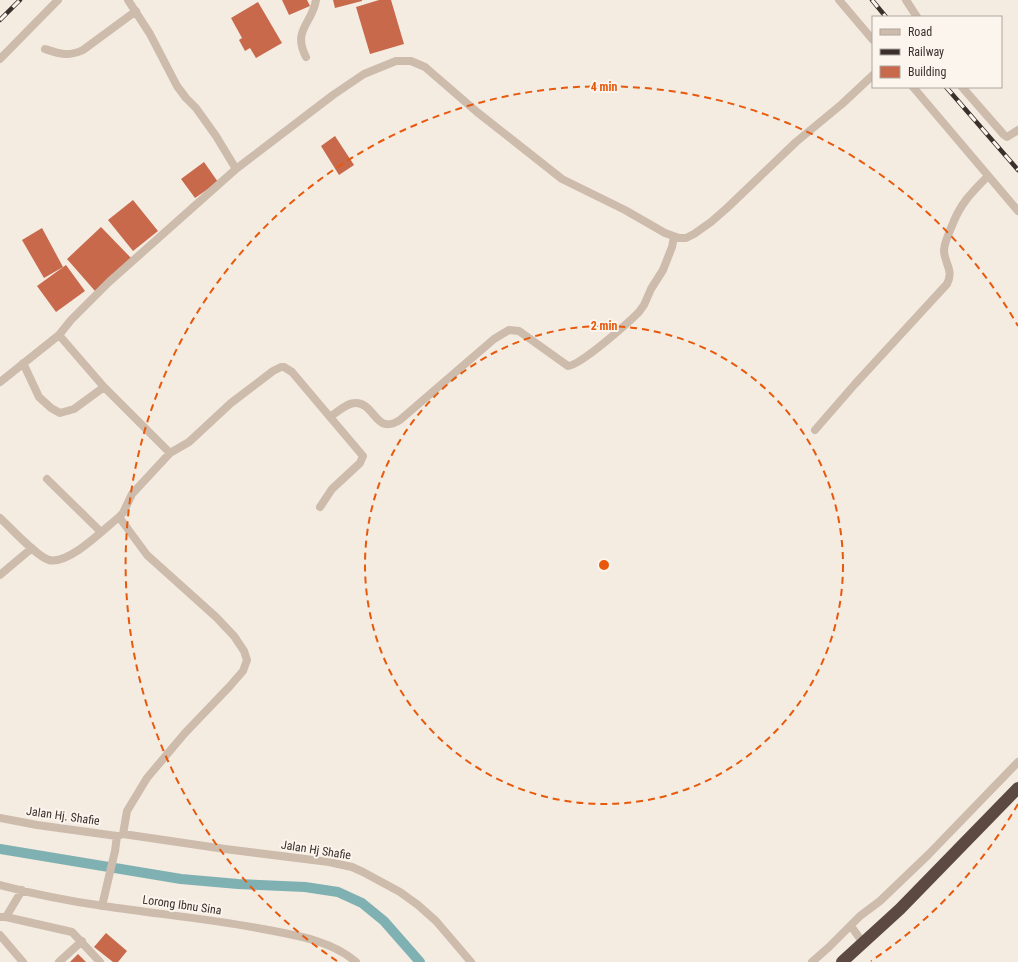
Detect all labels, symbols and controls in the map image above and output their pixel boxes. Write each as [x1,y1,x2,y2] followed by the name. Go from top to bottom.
[872,16,1002,88] legend
[908,25,932,39] text: Road
[908,45,944,59] text: Railway
[908,65,946,79] text: Building
[591,80,617,94] text: 4 min
[591,319,617,333] text: 2 min
[597,558,611,572] centre of rings
[25,804,101,828] street label: Jalan Hj. Shafie
[280,838,352,863] street label: Jalan Hj Shafie
[142,893,223,918] street label: Lorong Ibnu Sina

